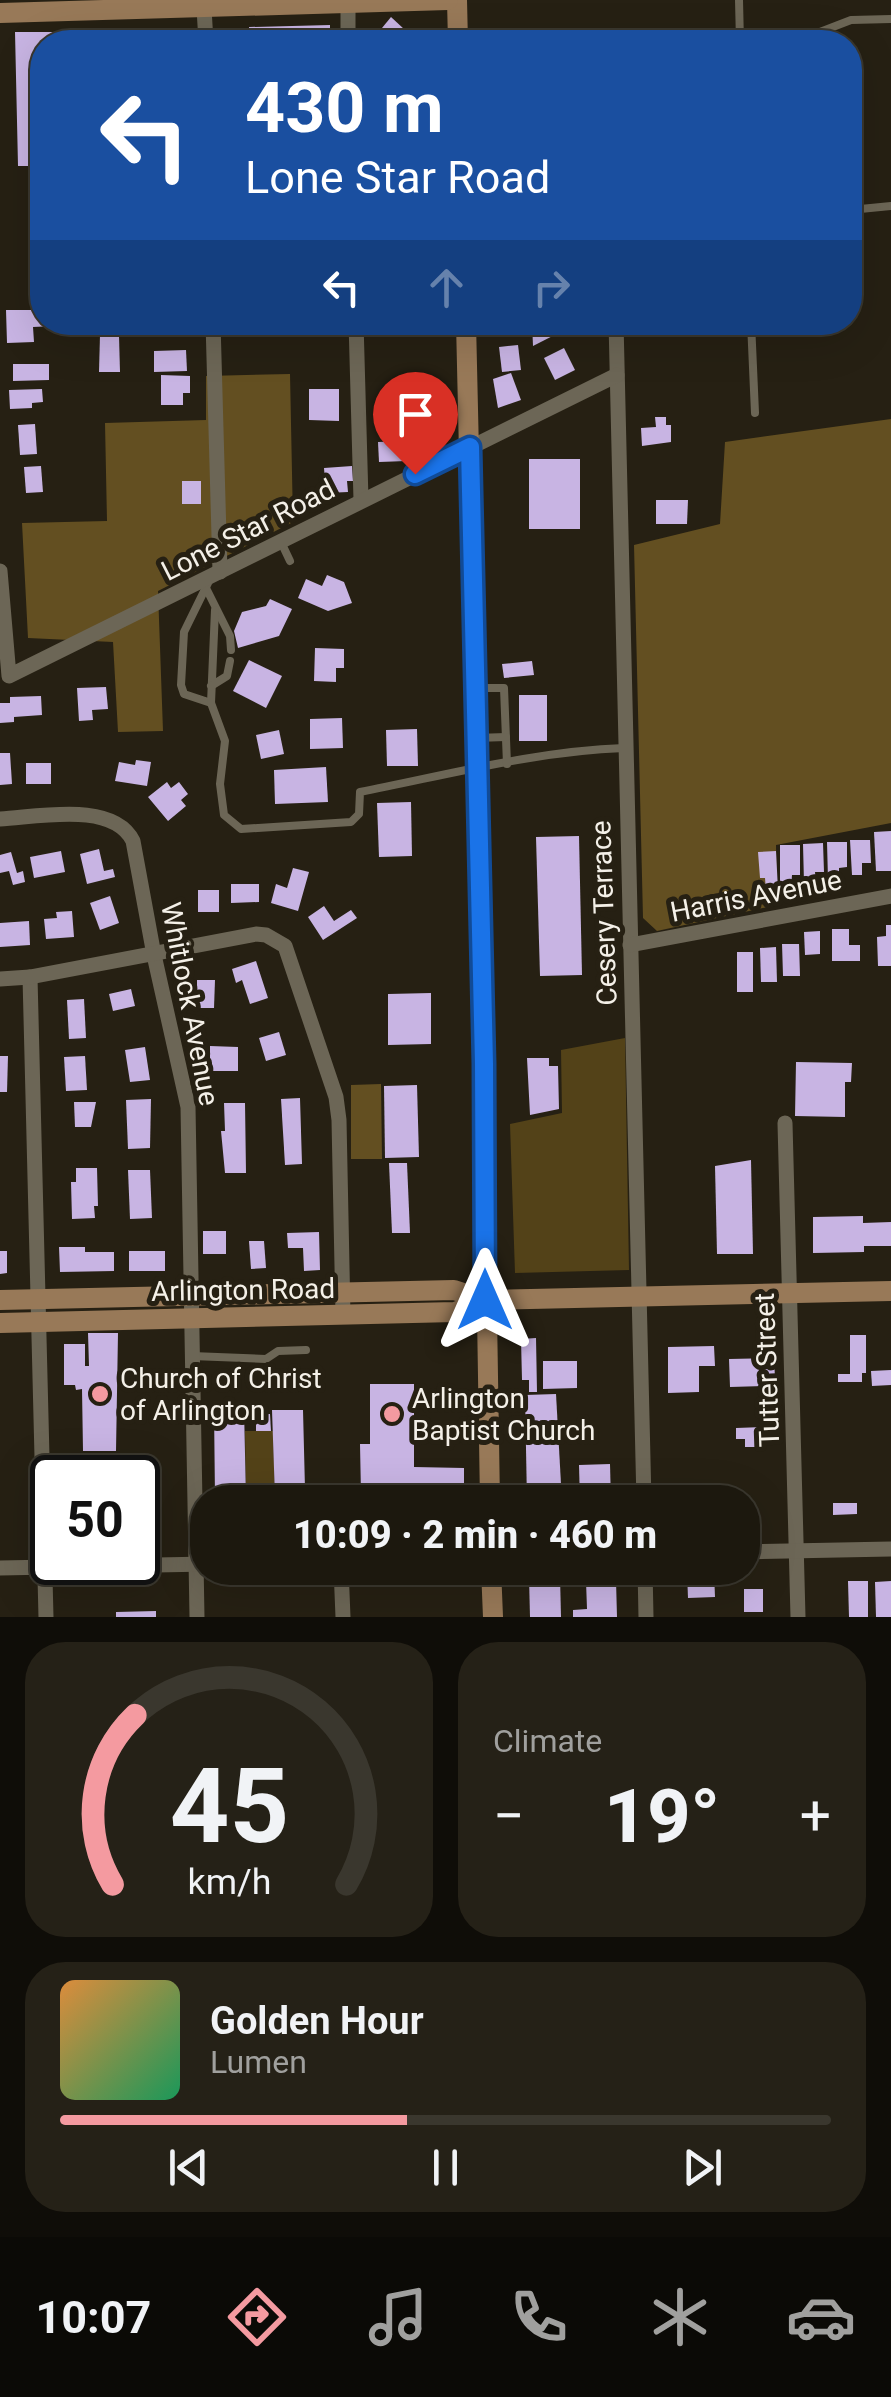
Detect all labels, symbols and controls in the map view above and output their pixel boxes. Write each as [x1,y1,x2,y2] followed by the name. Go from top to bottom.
[245,67,444,149] text: 430 m
[80,70,210,200] icon: left
[245,151,550,204] text: Lone Star Road
[314,260,369,315] icon: left
[419,260,474,315] icon: ahead
[524,260,579,315] icon: right
[373,372,458,475] pin
[388,387,443,442] icon: arrive
[156,472,340,588] street label: Lone Star Road
[584,820,624,1006] street label: Cesery Terrace
[667,863,845,929] street label: Harris Avenue
[154,900,226,1108] street label: Whitlock Avenue
[433,1248,537,1352] position arrow
[151,1272,335,1308] street label: Arlington Road
[748,1292,786,1448] street label: Tutter Street
[120,1362,322,1427] place label: Church of Christ of Arlington
[412,1382,595,1447] place label: Arlington Baptist Church
[89,1383,111,1405] marker: Church of Christ of Arlington
[381,1403,403,1425] marker: Arlington Baptist Church
[30,1455,160,1585] speed limit sign: 50
[293,1513,657,1557] text: 10:09 · 2 min · 460 m
[493,1722,602,1760] text: Climate
[169,1746,289,1867] text: 45
[604,1772,720,1860] text: 19°
[493,1784,524,1848] text: −
[800,1784,831,1848] text: +
[187,1861,271,1903] text: km/h
[210,1999,424,2043] text: Golden Hour
[210,2043,307,2081] text: Lumen
[161,2140,216,2195] icon: previous
[418,2140,473,2195] icon: pause
[675,2140,730,2195] icon: next
[222,2282,292,2352] icon: directions
[363,2282,433,2352] icon: music
[504,2282,574,2352] icon: phone
[645,2282,715,2352] icon: climate
[786,2282,856,2352] icon: car
[35,2291,151,2344] text: 10:07

